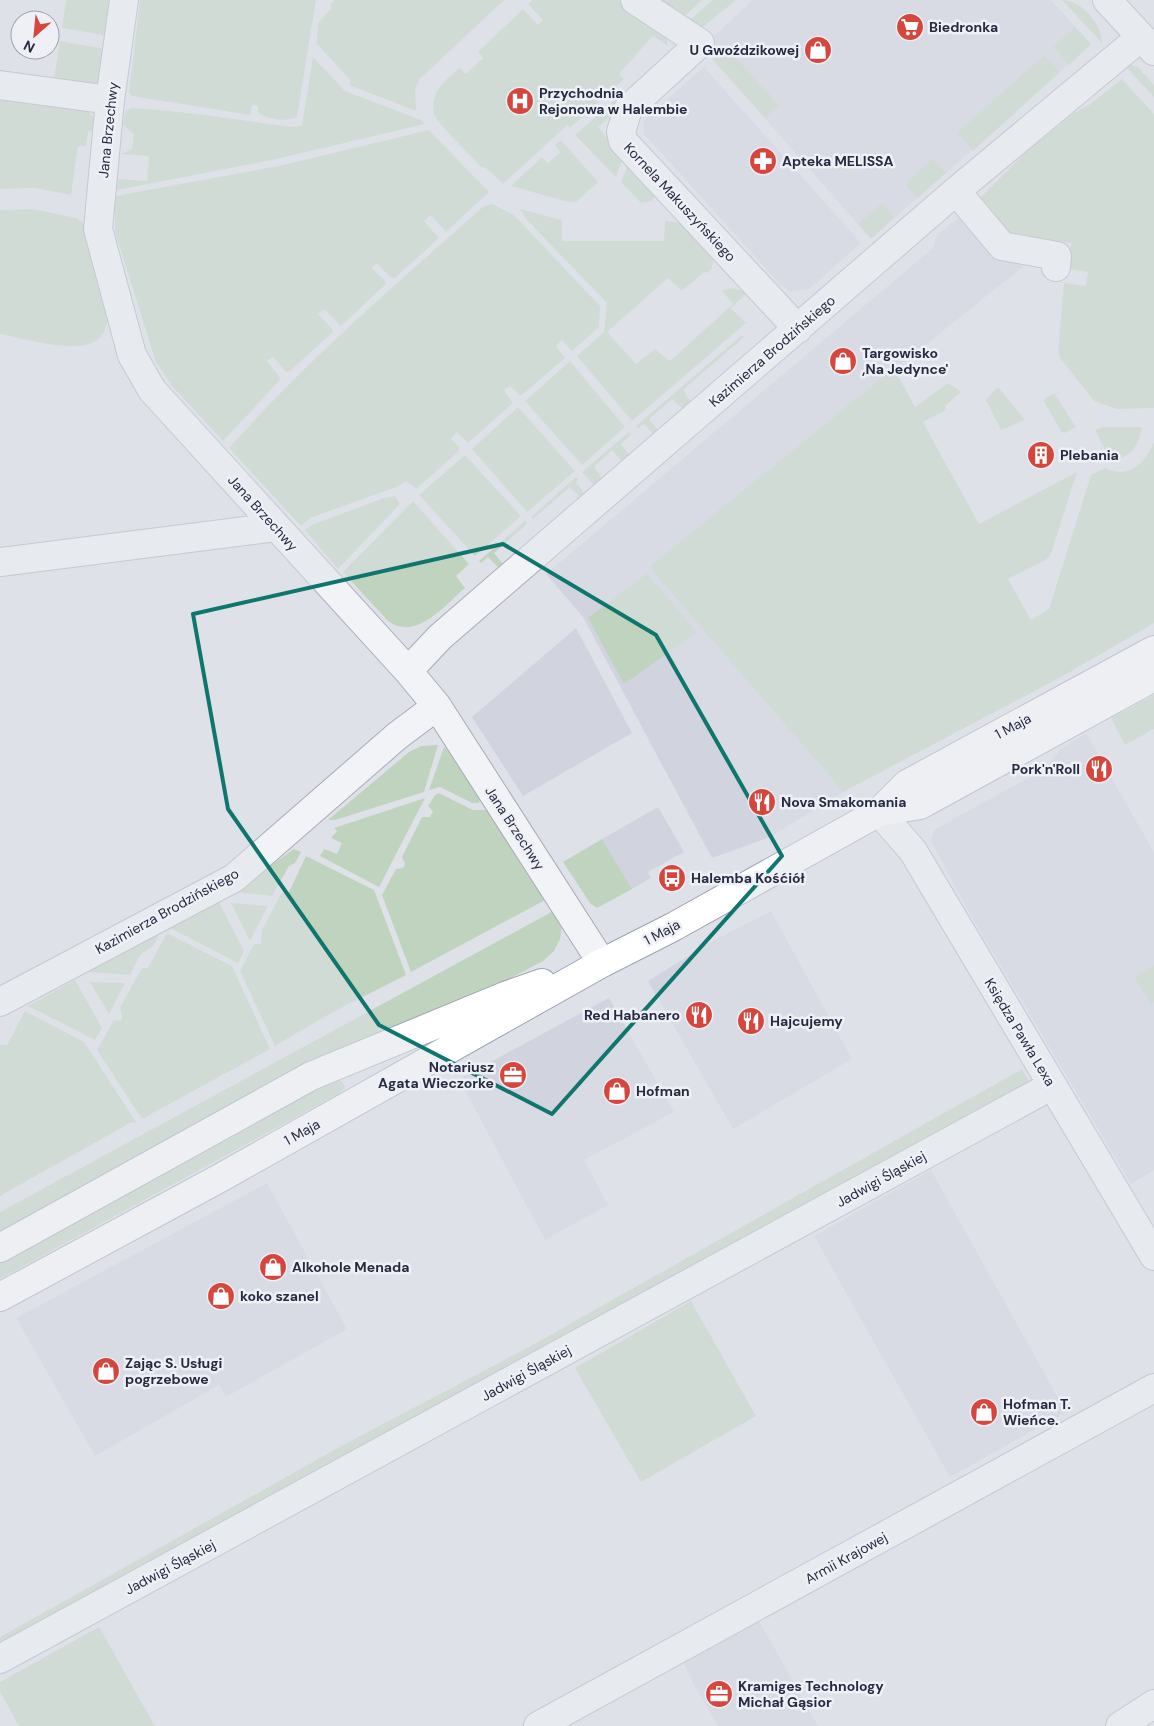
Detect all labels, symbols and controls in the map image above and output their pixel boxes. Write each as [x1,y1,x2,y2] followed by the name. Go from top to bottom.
[10,10,60,60] north arrow
[895,12,925,42] supermarket icon: Biedronka
[929,18,998,36] place label: Biedronka
[803,35,833,65] shop icon: U Gwoździkowej
[20,36,38,57] text: N
[689,41,799,59] place label: U Gwoździkowej
[94,81,122,179] street label: Jana Brzechwy
[539,84,688,118] place label: Przychodnia Rejonowa w Halembie
[505,86,535,116] hospital icon: Przychodnia Rejonowa w Halembie
[620,139,740,265] street label: Kornela Makuszyńskiego
[748,146,778,176] pharmacy icon: Apteka MELISSA
[782,152,894,170] place label: Apteka MELISSA
[705,291,839,411] street label: Kazimierza Brodzińskiego
[862,344,949,378] place label: Targowisko ,Na Jedynce'
[828,346,858,376] shop icon: Targowisko ,Na Jedynce'
[1026,440,1056,470] building icon: Plebania
[1060,446,1119,464] place label: Plebania
[224,471,302,555] street label: Jana Brzechwy
[992,709,1034,743] street label: 1 Maja
[1084,754,1114,784] restaurant icon: Pork'n'Roll
[1012,760,1080,778] place label: Pork'n'Roll
[481,783,549,874] street label: Jana Brzechwy
[747,787,777,817] restaurant icon: Nova Smakomania
[781,793,906,811] place label: Nova Smakomania
[657,863,687,893] bus stop icon: Halemba Kośćiół
[92,864,242,958] street label: Kazimierza Brodzińskiego
[691,869,805,887] place label: Halemba Kośćiół
[641,915,683,949] street label: 1 Maja
[981,975,1059,1089] street label: Księdza Pawła Lexa
[684,1000,714,1030] restaurant icon: Red Habanero
[584,1006,680,1024] place label: Red Habanero
[736,1006,766,1036] restaurant icon: Hajcujemy
[770,1012,843,1030] place label: Hajcujemy
[378,1058,494,1092] place label: Notariusz Agata Wieczorke
[498,1060,528,1090] office icon: Notariusz Agata Wieczorke
[602,1076,632,1106] shop icon: Hofman
[636,1082,690,1100] place label: Hofman
[281,1115,323,1149] street label: 1 Maja
[833,1147,929,1211] street label: Jadwigi Śląskiej
[258,1252,288,1282] shop icon: Alkohole Menada
[292,1258,409,1276] place label: Alkohole Menada
[206,1281,236,1311] shop icon: koko szanel
[240,1287,319,1305] place label: koko szanel
[478,1341,574,1405] street label: Jadwigi Śląskiej
[125,1354,223,1388] place label: Zając S. Usługi pogrzebowe
[91,1356,121,1386] shop icon: Zając S. Usługi pogrzebowe
[1003,1395,1071,1429] place label: Hofman T. Wieńce.
[969,1397,999,1427] shop icon: Hofman T. Wieńce.
[802,1528,890,1588] street label: Armii Krajowej
[122,1536,218,1598] street label: Jadwigi Śląskiej
[738,1677,884,1711] place label: Kramiges Technology Michał Gąsior
[704,1679,734,1709] office icon: Kramiges Technology Michał Gąsior

